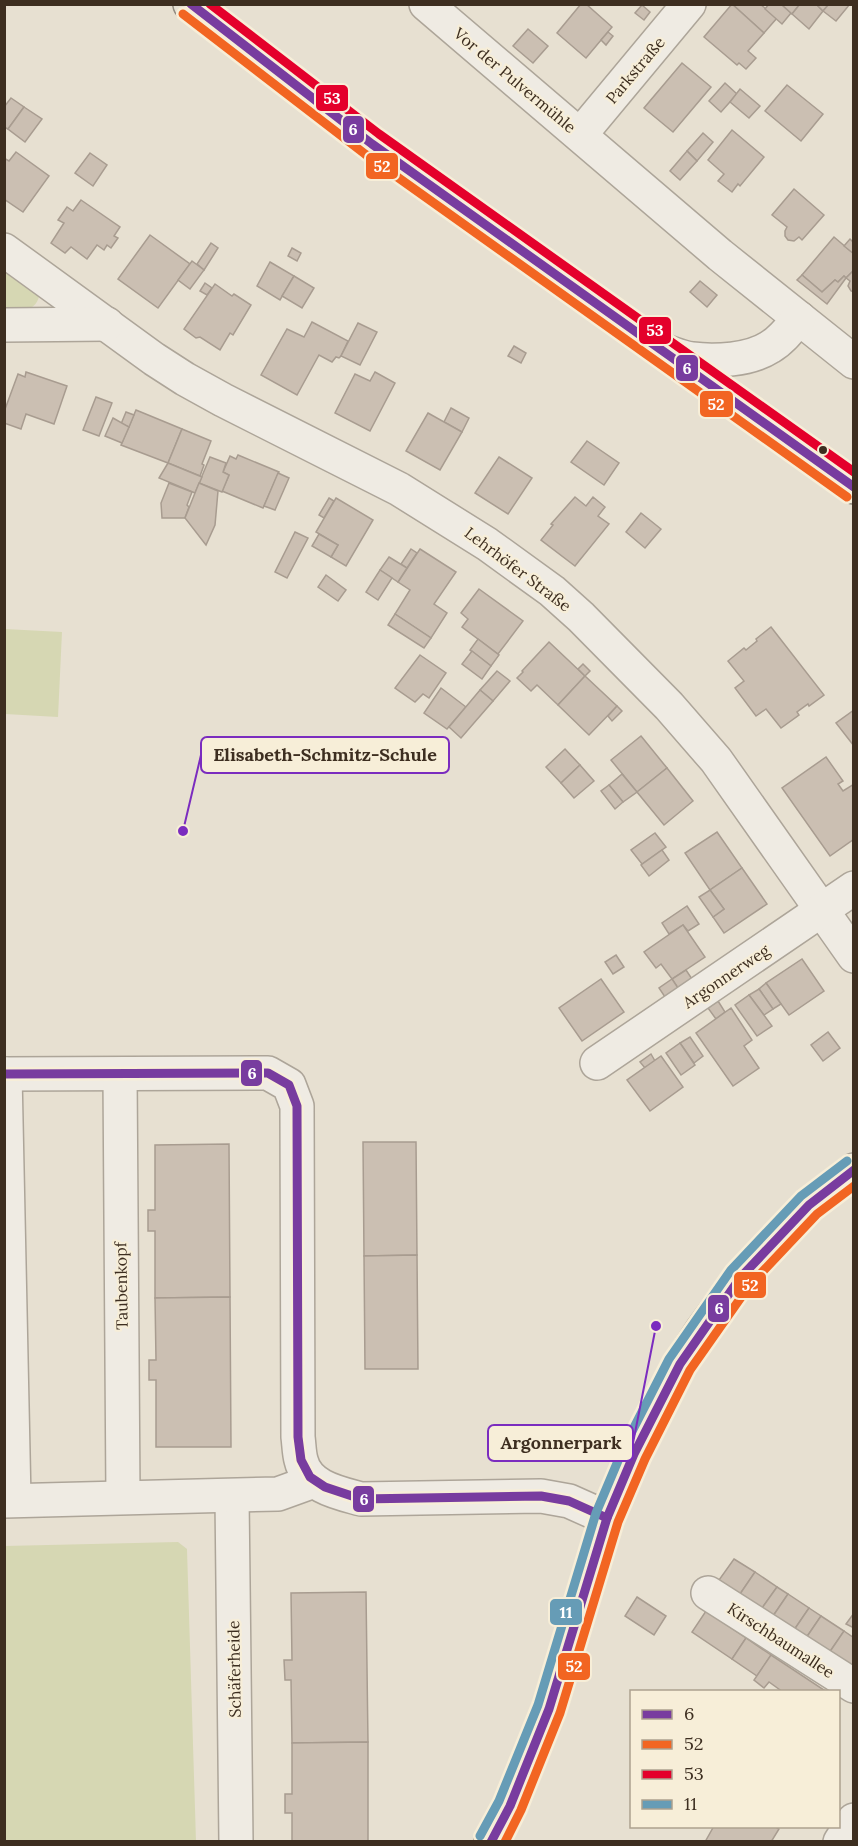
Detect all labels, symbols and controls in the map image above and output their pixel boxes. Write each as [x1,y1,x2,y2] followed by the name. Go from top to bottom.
[449,22,580,137] street label: Vor der Pulvermühle
[601,32,669,108] street label: Parkstraße
[315,84,349,112] line badge: 53
[323,88,341,108] text: 53
[342,115,365,144] line badge: 6
[348,119,358,139] text: 6
[365,152,399,180] line badge: 52
[373,156,391,176] text: 52
[638,316,672,345] line badge: 53
[646,320,664,340] text: 53
[675,354,699,382] line badge: 6
[682,358,692,378] text: 6
[699,390,734,418] line badge: 52
[707,394,725,414] text: 52
[817,444,829,456] unlabelled marker
[461,522,575,616] street label: Lehrhöfer Straße
[201,737,449,773] callout: Elisabeth-Schmitz-Schule
[213,743,437,766] text: Elisabeth-Schmitz-Schule
[678,939,774,1013] street label: Argonnerweg
[240,1059,263,1087] line badge: 6
[247,1063,257,1083] text: 6
[110,1240,132,1330] street label: Taubenkopf
[733,1271,767,1299] line badge: 52
[741,1275,759,1295] text: 52
[707,1294,730,1323] line badge: 6
[714,1298,724,1318] text: 6
[488,1425,633,1461] callout: Argonnerpark
[500,1431,622,1454] text: Argonnerpark
[352,1485,375,1513] line badge: 6
[359,1489,369,1509] text: 6
[549,1598,583,1626] line badge: 11
[724,1598,838,1682] street label: Kirschbaumallee
[560,1602,573,1622] text: 11
[223,1620,245,1718] street label: Schäferheide
[557,1652,591,1681] line badge: 52
[565,1656,583,1676] text: 52
[630,1690,840,1828] legend
[684,1702,694,1725] text: 6
[684,1732,703,1755] text: 52
[684,1762,704,1785] text: 53
[684,1792,697,1815] text: 11

